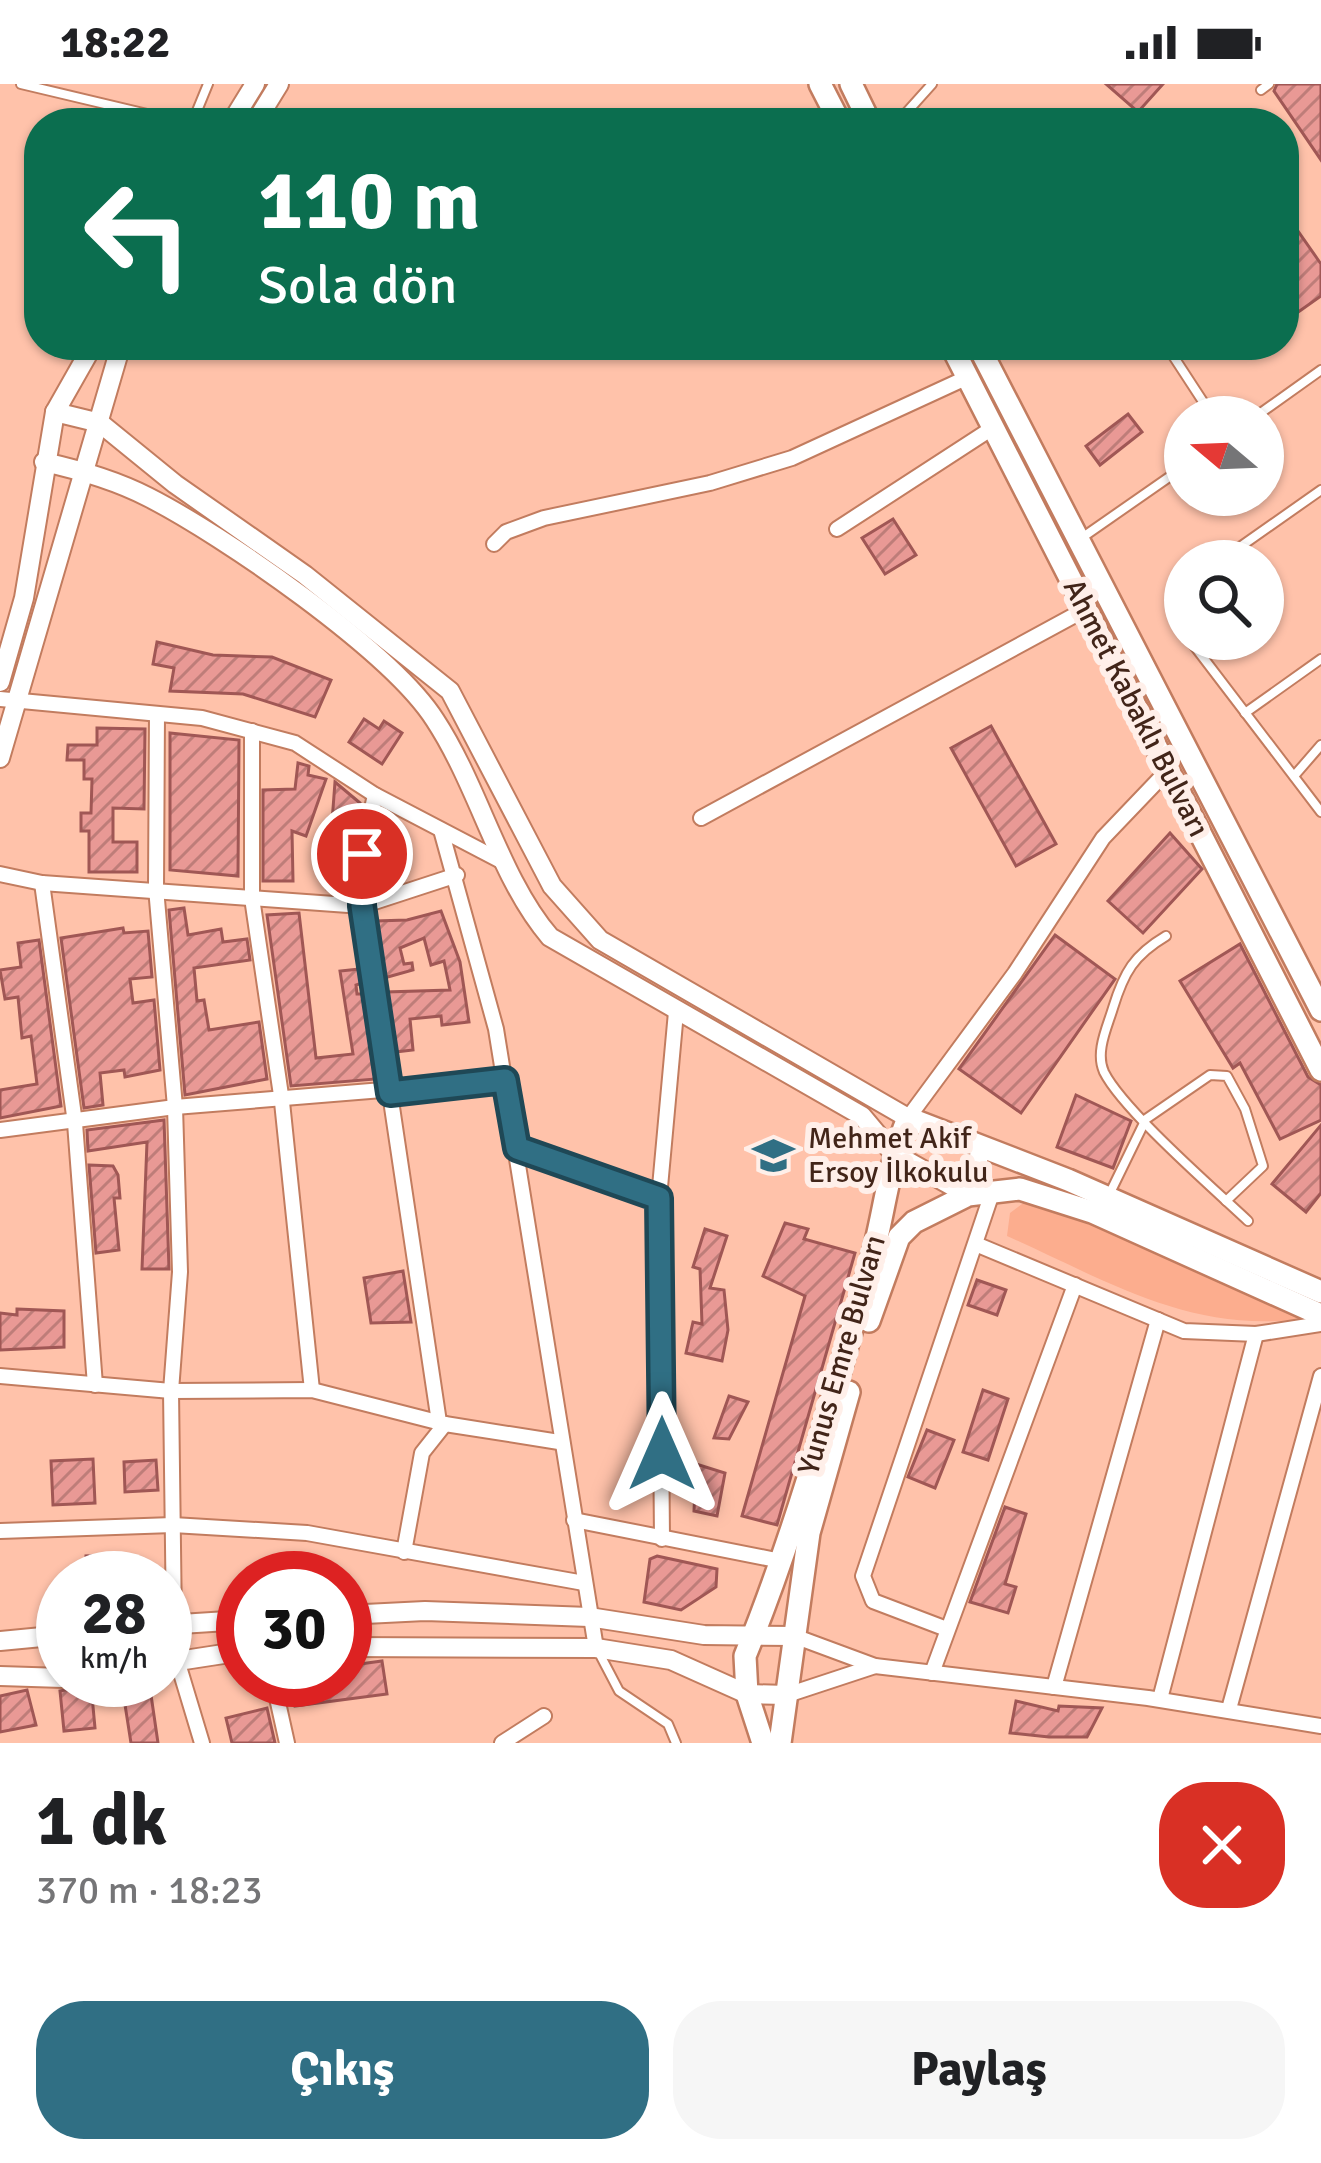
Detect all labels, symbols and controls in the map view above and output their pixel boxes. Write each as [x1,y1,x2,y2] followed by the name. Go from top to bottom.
[60,15,170,70] text: 18:22
[258,149,480,253] text: 110 m
[60,156,216,312] icon: left
[258,252,457,319] text: Sola dön
[1164,396,1284,516] north arrow
[1164,396,1284,660] map controls
[1164,540,1284,660] button: search
[1055,573,1217,843] street label: Ahmet Kabaklı Bulvarı
[311,803,413,905] pin
[329,821,395,887] icon: arrive
[808,1120,988,1191] place label: Mehmet Akif Ersoy İlkokulu
[751,1132,797,1178] school or university icon: Mehmet Akif Ersoy İlkokulu
[790,1231,894,1479] street label: Yunus Emre Bulvarı
[599,1391,725,1517] position arrow
[216,1551,372,1707] speed limit sign: 30
[82,1577,146,1651] text: 28
[80,1640,148,1677] text: km/h
[36,1776,167,1865] text: 1 dk
[1159,1782,1285,1908] button: close
[36,1866,263,1914] text: 370 m · 18:23
[36,2001,649,2139] button: Çıkış
[673,2001,1285,2139] button: Paylaş

